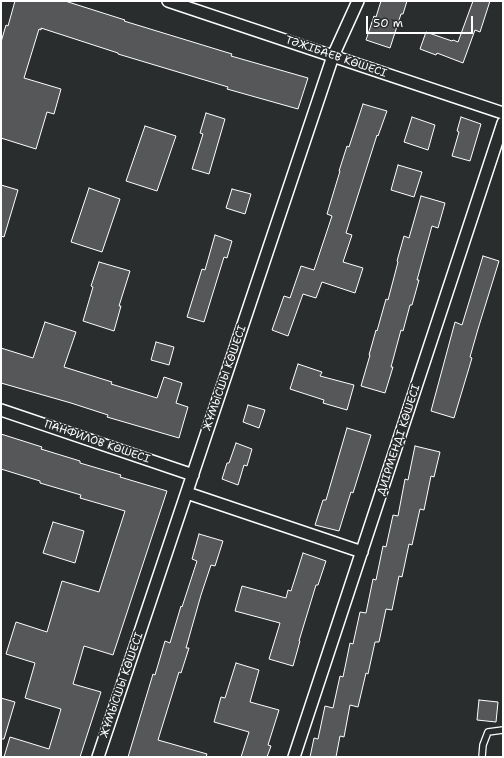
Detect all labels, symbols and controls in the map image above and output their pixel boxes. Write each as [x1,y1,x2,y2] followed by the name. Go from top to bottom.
[368,8,475,34] scale bar
[373,15,403,31] text: 50 m
[284,33,388,81] street label: ТӘЖІБАЕВ КӨШЕСІ
[201,324,249,432] street label: ЖҰМЫСШЫ КӨШЕСІ
[375,383,423,497] street label: ДИІРМЕНДІ КӨШЕСІ
[43,418,151,466] street label: ПАНФИЛОВ КӨШЕСІ
[98,631,146,739] street label: ЖҰМЫСШЫ КӨШЕСІ

